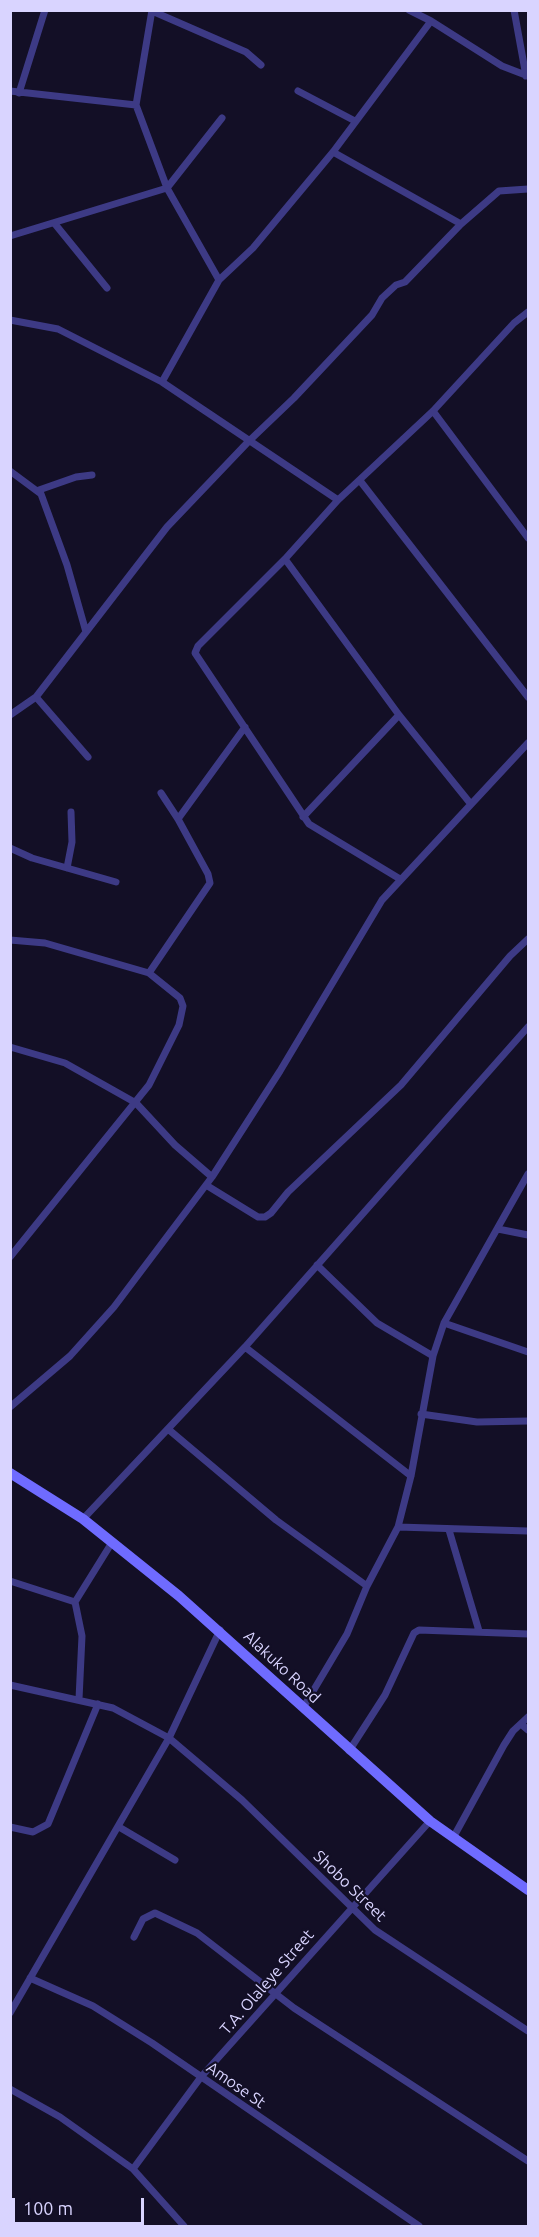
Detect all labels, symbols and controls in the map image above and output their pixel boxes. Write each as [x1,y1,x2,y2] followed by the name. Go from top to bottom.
[240,1627,324,1707] street label: Alakuko Road
[310,1846,390,1926] street label: Shobo Street
[216,1925,318,2039] street label: T.A. Olaleye Street
[203,2058,269,2112] street label: Amose St
[15,2186,147,2224] scale bar
[23,2198,73,2218] text: 100 m

